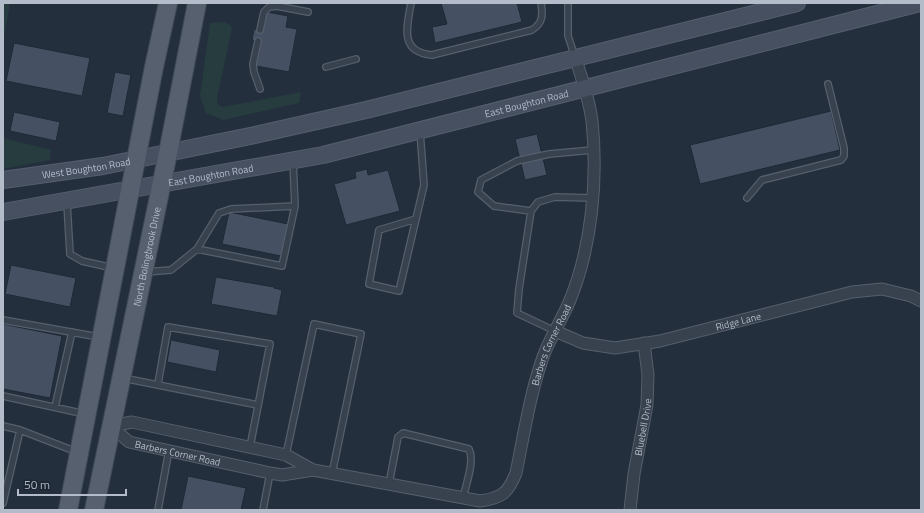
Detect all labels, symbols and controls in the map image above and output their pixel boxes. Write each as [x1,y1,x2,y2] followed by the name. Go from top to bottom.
[483,85,570,121] street label: East Boughton Road
[41,153,132,182] street label: West Boughton Road
[167,160,254,190] street label: East Boughton Road
[129,205,164,307] street label: North Bolingbrook Drive
[527,302,575,387] street label: Barbers Corner Road
[714,308,762,334] street label: Ridge Lane
[630,398,655,457] street label: Bluebell Drive
[134,436,222,469] street label: Barbers Corner Road
[18,471,126,497] scale bar
[24,475,50,494] text: 50 m

